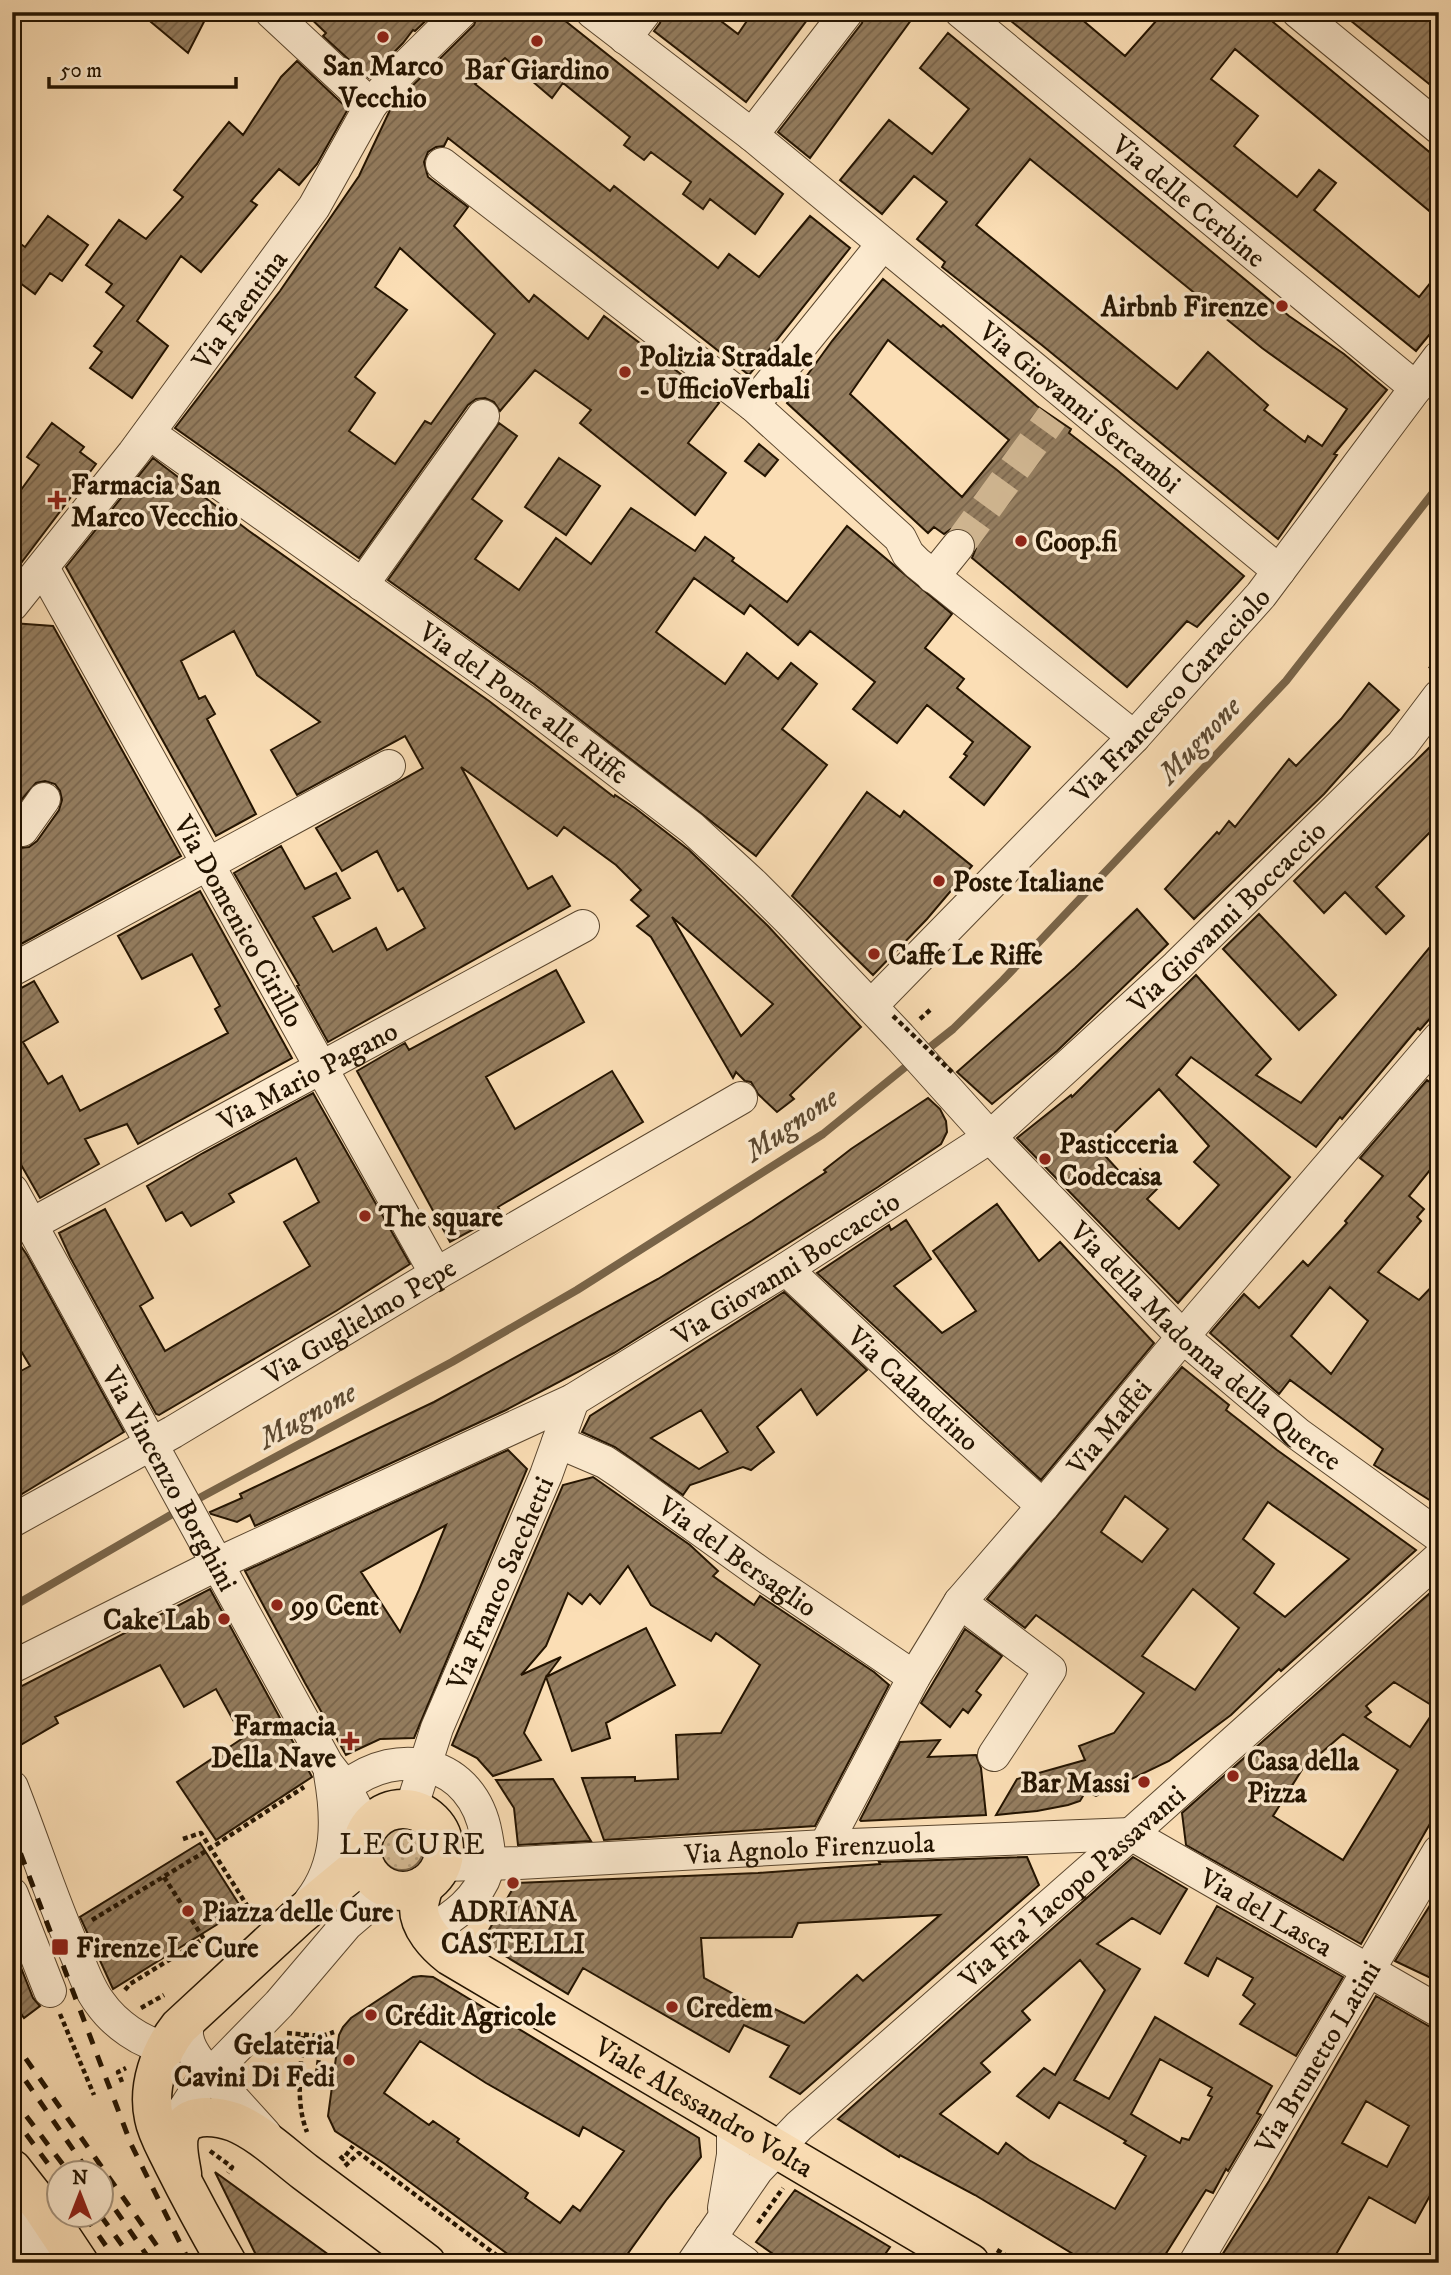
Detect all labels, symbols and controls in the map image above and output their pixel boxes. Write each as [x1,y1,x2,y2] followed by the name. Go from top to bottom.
[375,29,391,45] marker: San Marco Vecchio
[529,33,545,49] marker: Bar Giardino
[49,46,236,90] scale bar
[323,49,444,116] place label: San Marco Vecchio
[465,53,610,88] place label: Bar Giardino
[60,58,102,84] text: 50 m
[1103,127,1272,276] street label: Via delle Cerbine
[184,243,296,378] street label: Via Faentina
[1100,290,1268,325] place label: Airbnb Firenze
[1274,298,1290,314] marker: Airbnb Firenze
[971,313,1188,502] street label: Via Giovanni Sercambi
[639,340,813,407] place label: Polizia Stradale - UfficioVerbali
[617,364,633,380] marker: Polizia Stradale - UfficioVerbali
[71,468,238,535] place label: Farmacia San Marco Vecchio
[49,492,65,508] marker: Farmacia San Marco Vecchio
[1035,525,1118,560] place label: Coop.fi
[1013,533,1029,549] marker: Coop.fi
[1063,581,1279,811] street label: Via Francesco Caracciolo
[411,614,635,793] street label: Via del Ponte alle Riffe
[1149,689,1250,794] water label: Mugnone
[165,809,311,1034] street label: Via Domenico Cirillo
[1121,814,1334,1022] street label: Via Giovanni Boccaccio
[953,865,1104,900] place label: Poste Italiane
[931,873,947,889] marker: Poste Italiane
[888,938,1043,973] place label: Caffe Le Riffe
[866,946,882,962] marker: Caffe Le Riffe
[211,1014,404,1140] street label: Via Mario Pagano
[736,1079,846,1172] water label: Mugnone
[1059,1127,1179,1194] place label: Pasticceria Codecasa
[1037,1151,1053,1167] marker: Pasticceria Codecasa
[666,1184,907,1354] street label: Via Giovanni Boccaccio
[378,1200,503,1236] place label: The square
[357,1208,373,1224] marker: The square
[1061,1214,1348,1479] street label: Via della Madonna della Querce
[256,1250,462,1393] street label: Via Guglielmo Pepe
[839,1319,986,1459] street label: Via Calandrino
[93,1360,245,1598] street label: Via Vincenzo Borghini
[1059,1372,1160,1484] street label: Via Maffei
[251,1374,364,1459] water label: Mugnone
[439,1471,562,1697] street label: Via Franco Sacchetti
[650,1488,823,1625] street label: Via del Bersaglio
[289,1589,379,1624] place label: 99 Cent
[269,1597,285,1613] marker: 99 Cent
[103,1603,210,1638] place label: Cake Lab
[216,1611,232,1627] marker: Cake Lab
[211,1709,337,1776] place label: Farmacia Della Nave
[342,1733,358,1749] marker: Farmacia Della Nave
[1247,1744,1360,1811] place label: Casa della Pizza
[1021,1766,1130,1801] place label: Bar Massi
[1225,1768,1241,1784] marker: Casa della Pizza
[1136,1774,1152,1790] marker: Bar Massi
[951,1778,1193,1997] street label: Via Fra' Iacopo Passavanti
[682,1826,936,1873] street label: Via Agnolo Firenzuola
[339,1827,487,1864] district label: LE CURE
[1192,1861,1339,1965] street label: Via del Lasca
[505,1875,521,1891] marker: ADRIANA CASTELLI
[202,1895,394,1930] place label: Piazza delle Cure
[441,1895,585,1962] place label: ADRIANA CASTELLI
[180,1903,196,1919] marker: Piazza delle Cure
[76,1931,259,1966] place label: Firenze Le Cure
[50,1937,70,1957] marker: Firenze Le Cure
[1247,1955,1389,2161] street label: Via Brunetto Latini
[686,1991,773,2026] place label: Credem
[385,1999,557,2034] place label: Crédit Agricole
[664,1999,680,2015] marker: Credem
[363,2007,379,2023] marker: Crédit Agricole
[174,2028,336,2095] place label: Gelateria Cavini Di Fedi
[587,2029,820,2186] street label: Viale Alessandro Volta
[341,2052,357,2068] marker: Gelateria Cavini Di Fedi
[46,2160,116,2230] north arrow
[72,2167,88,2190] text: N

